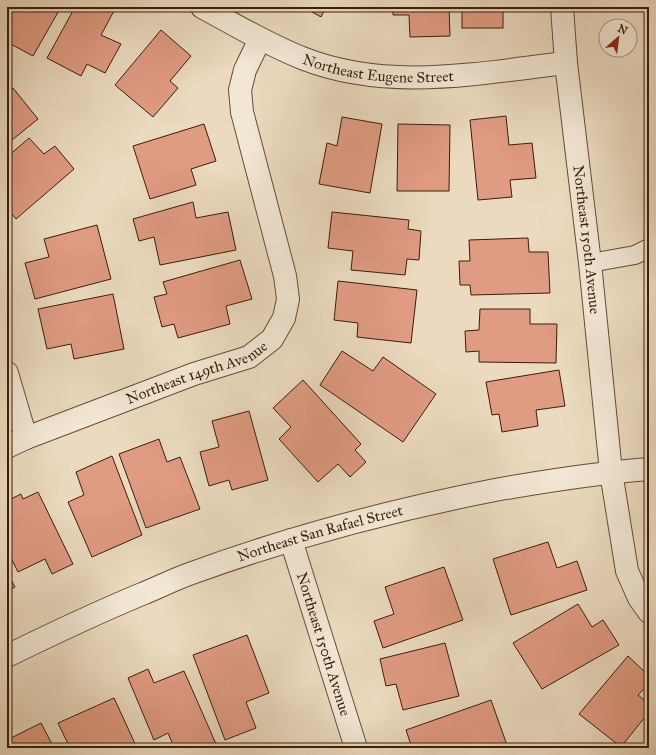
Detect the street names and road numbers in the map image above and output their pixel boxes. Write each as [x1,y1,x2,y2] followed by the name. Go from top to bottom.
[300,50,455,86] street label: Northeast Eugene Street
[569,164,604,315] street label: Northeast 150th Avenue
[124,337,271,408] street label: Northeast 149th Avenue
[235,501,405,566] street label: Northeast San Rafael Street
[293,570,354,718] street label: Northeast 150th Avenue

